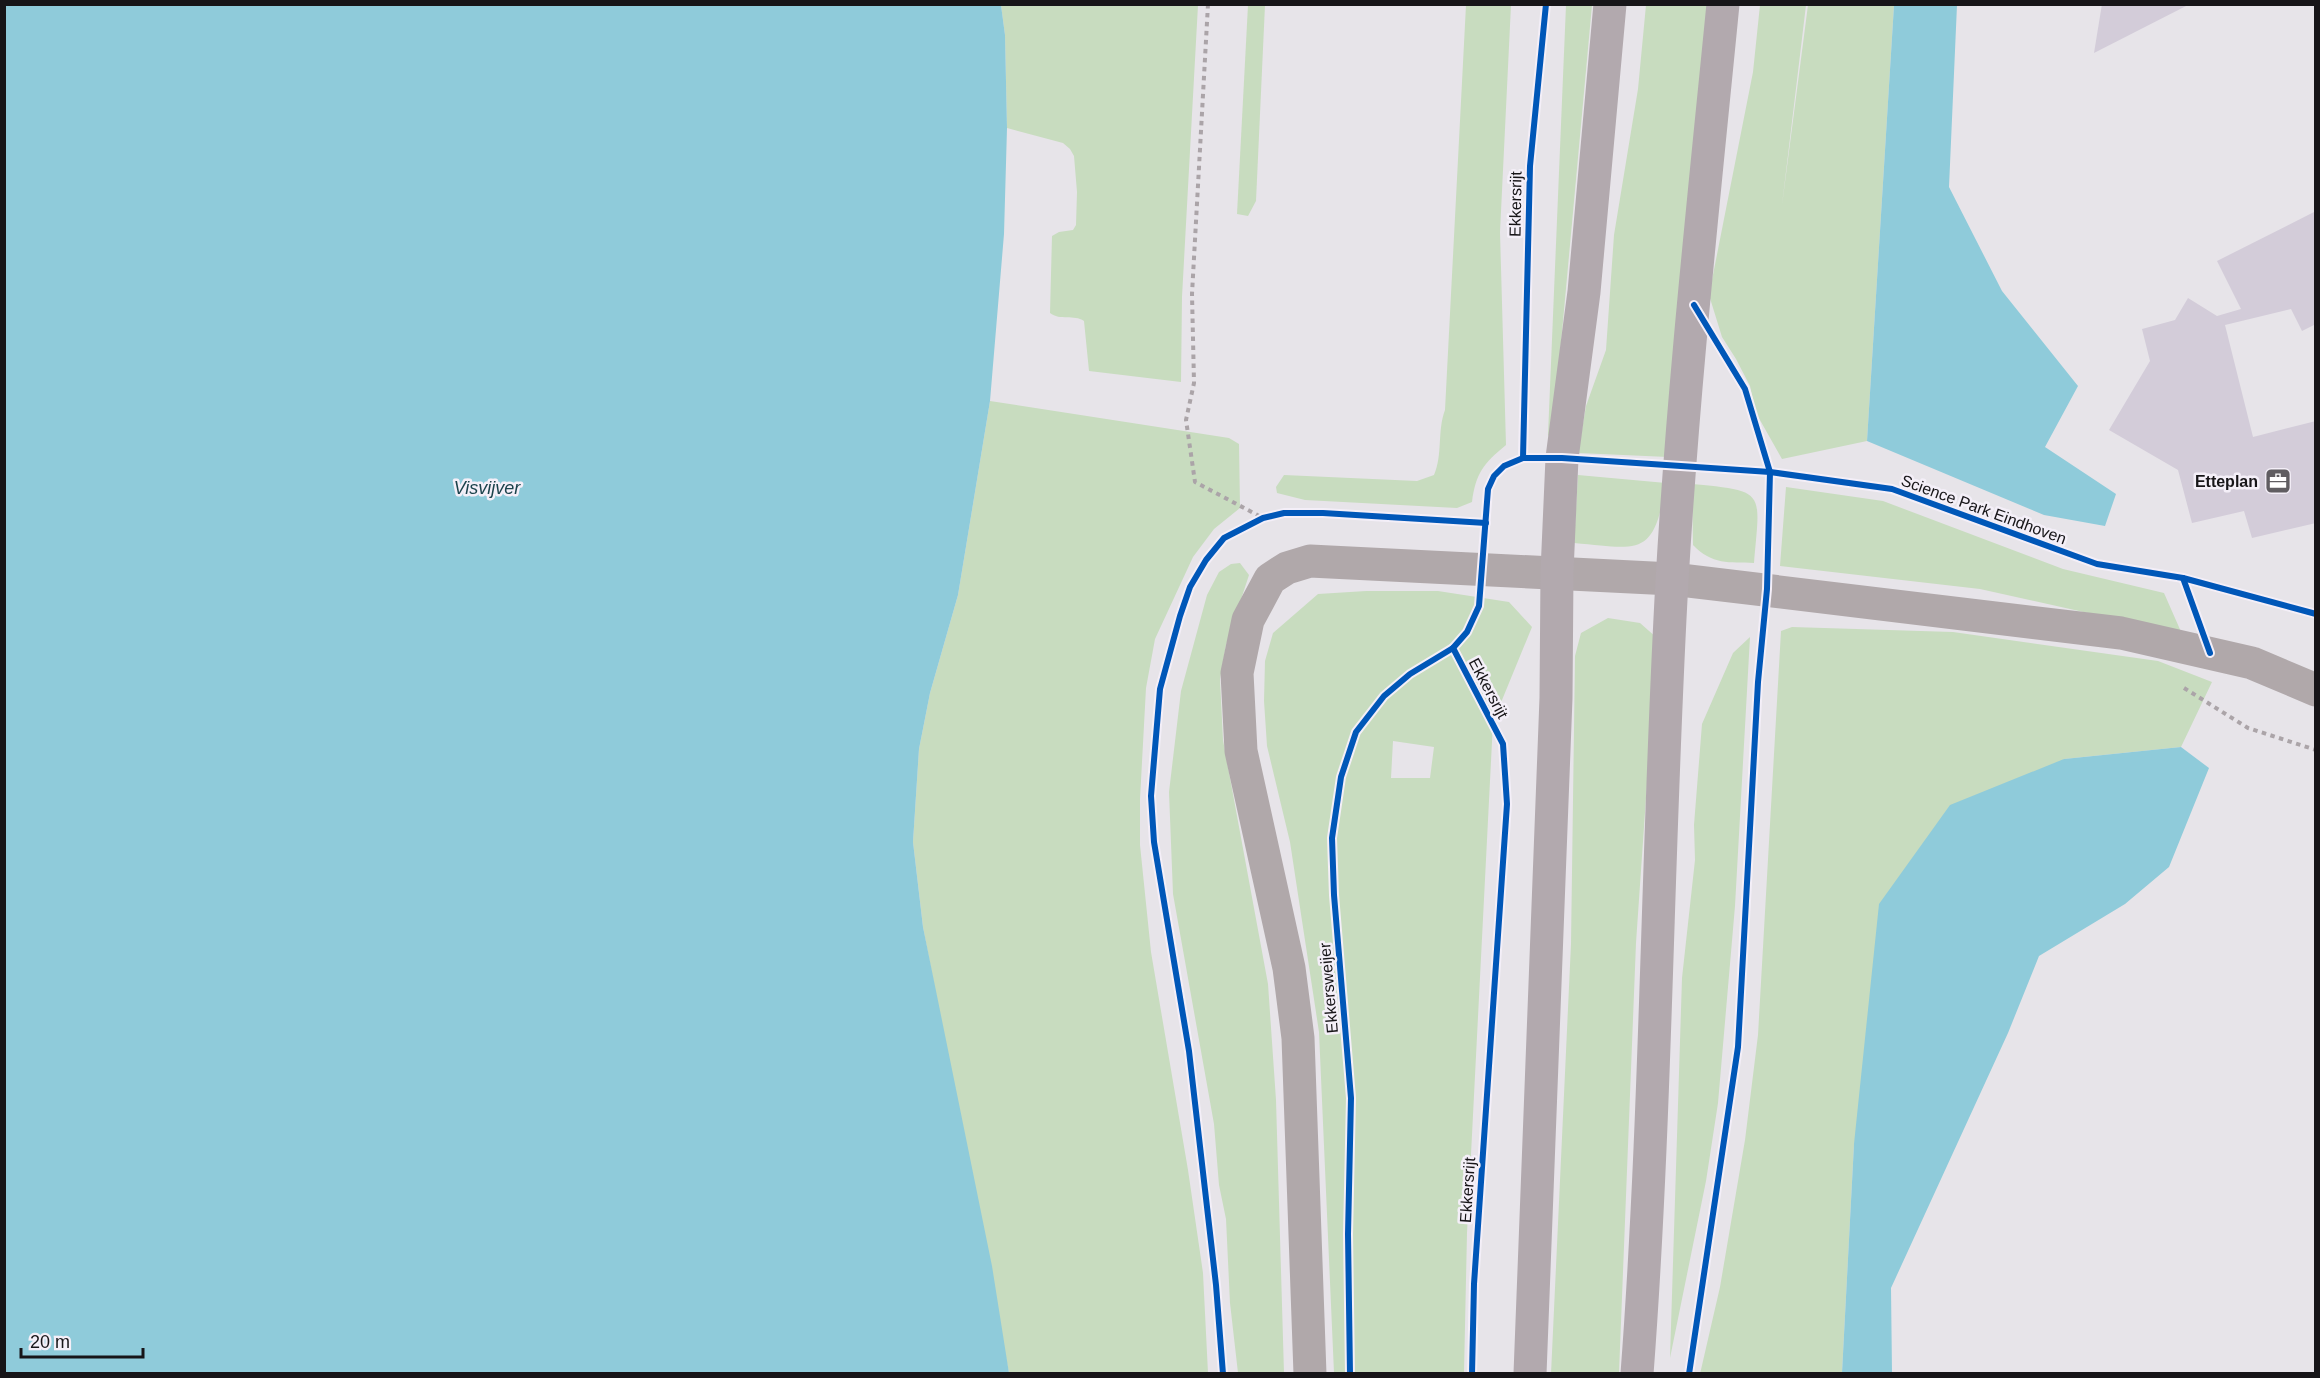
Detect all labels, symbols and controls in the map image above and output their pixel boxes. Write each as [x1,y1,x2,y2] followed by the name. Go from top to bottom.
[1506,170,1525,237] street label: Ekkersrijt
[2263,466,2293,496] office icon: Etteplan
[1899,472,2069,547] street label: Science Park Eindhoven
[2195,473,2258,490] place label: Etteplan
[454,478,521,498] water label: Visvijver
[1466,655,1512,722] street label: Ekkersrijt
[1316,941,1341,1034] street label: Ekkersweijer
[1457,1156,1478,1223] street label: Ekkersrijt
[21,1321,142,1359] scale bar
[30,1332,70,1352] text: 20 m

